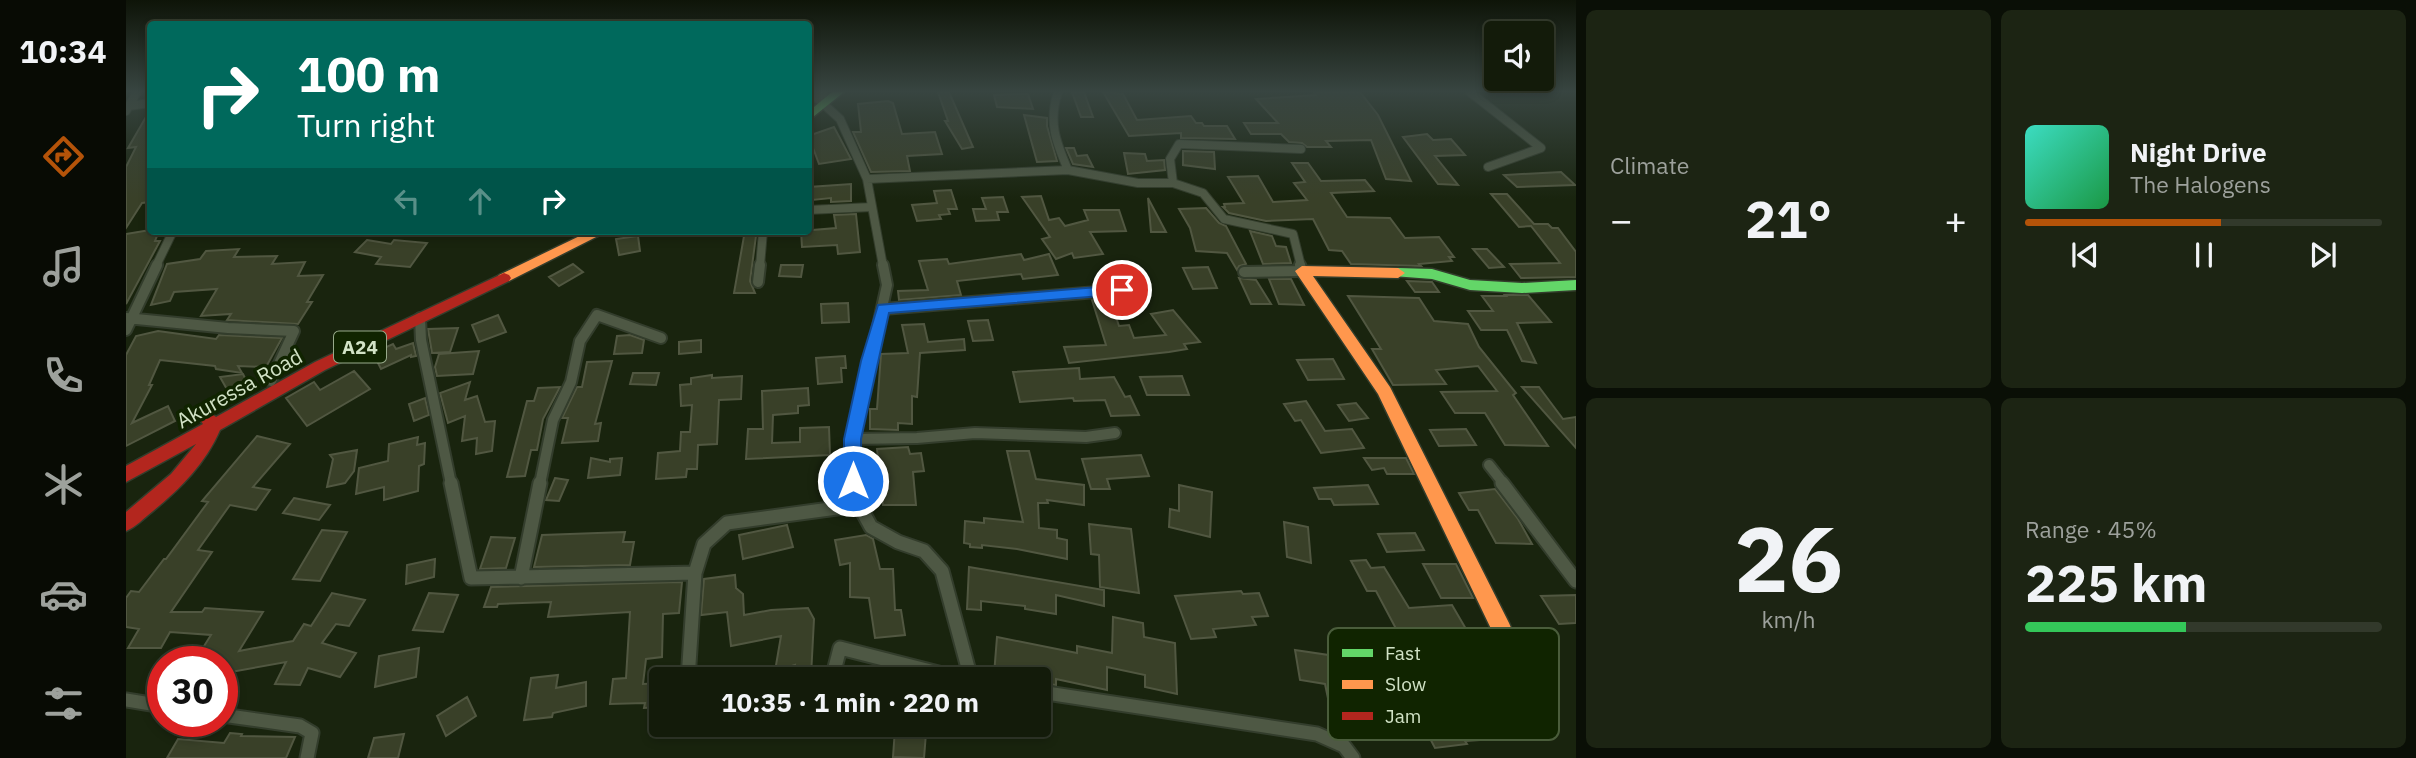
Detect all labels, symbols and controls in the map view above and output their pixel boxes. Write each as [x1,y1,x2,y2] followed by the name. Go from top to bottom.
[1484,21,1554,91] map controls
[1484,21,1554,91] button: sound
[19,30,107,72] text: 10:34
[297,42,441,105] text: 100 m
[182,49,273,140] icon: right
[297,104,435,146] text: Turn right
[39,132,88,181] icon: directions
[2130,135,2267,169] text: Night Drive
[1610,150,1689,180] text: Climate
[2130,169,2271,199] text: The Halogens
[388,182,426,220] icon: left
[461,182,499,220] icon: ahead
[534,182,572,220] icon: right
[1745,185,1832,252] text: 21°
[1610,195,1633,244] text: −
[1944,195,1967,244] text: +
[2066,236,2104,274] icon: previous
[2185,236,2223,274] icon: pause
[2304,236,2342,274] icon: next
[39,242,88,291] icon: music
[1092,260,1152,320] pin
[1103,271,1141,309] icon: arrive
[334,332,386,362] road number: A24
[171,342,307,434] street label: Akuressa Road
[39,351,88,400] icon: phone
[816,444,890,518] position arrow
[39,460,88,509] icon: climate
[1734,499,1843,617] text: 26
[2025,514,2157,544] text: Range · 45%
[2025,549,2207,616] text: 225 km
[39,570,88,619] icon: car
[1761,604,1816,634] text: km/h
[1328,628,1559,740] legend
[1385,641,1421,665] text: Fast
[147,646,238,737] speed limit sign: 30
[1385,672,1426,696] text: Slow
[39,679,88,728] icon: filters
[721,685,979,719] text: 10:35 · 1 min · 220 m
[1385,704,1421,728] text: Jam

